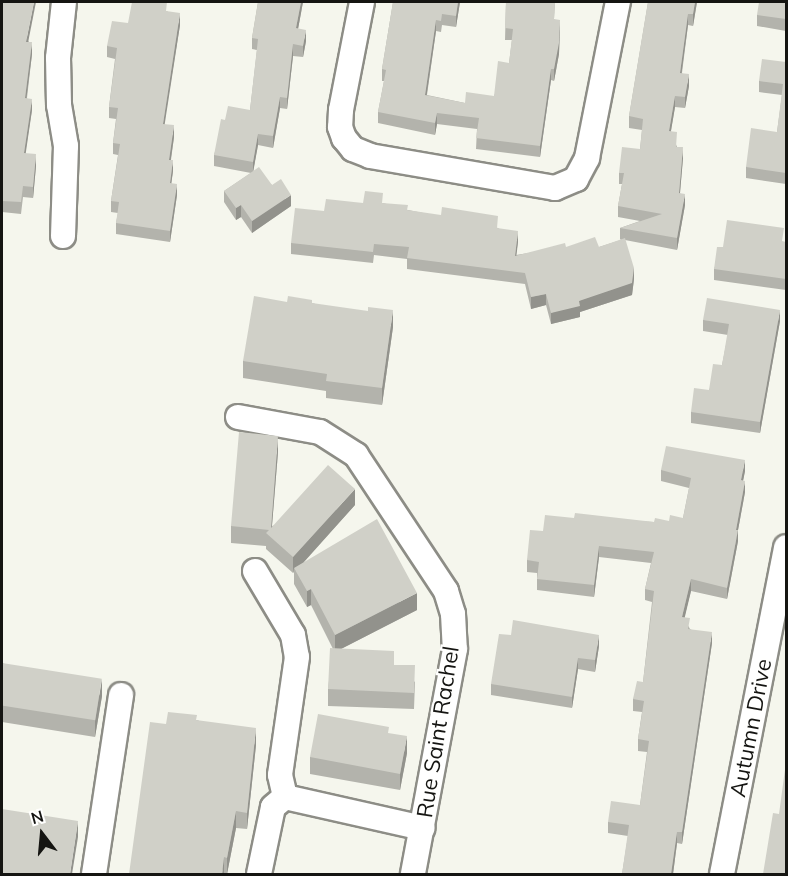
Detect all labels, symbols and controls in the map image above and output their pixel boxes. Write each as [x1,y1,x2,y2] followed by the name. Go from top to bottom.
[411,644,465,820] street label: Rue Saint Rachel
[725,657,777,799] street label: Autumn Drive
[12,804,72,864] north arrow
[28,805,46,828] text: N

